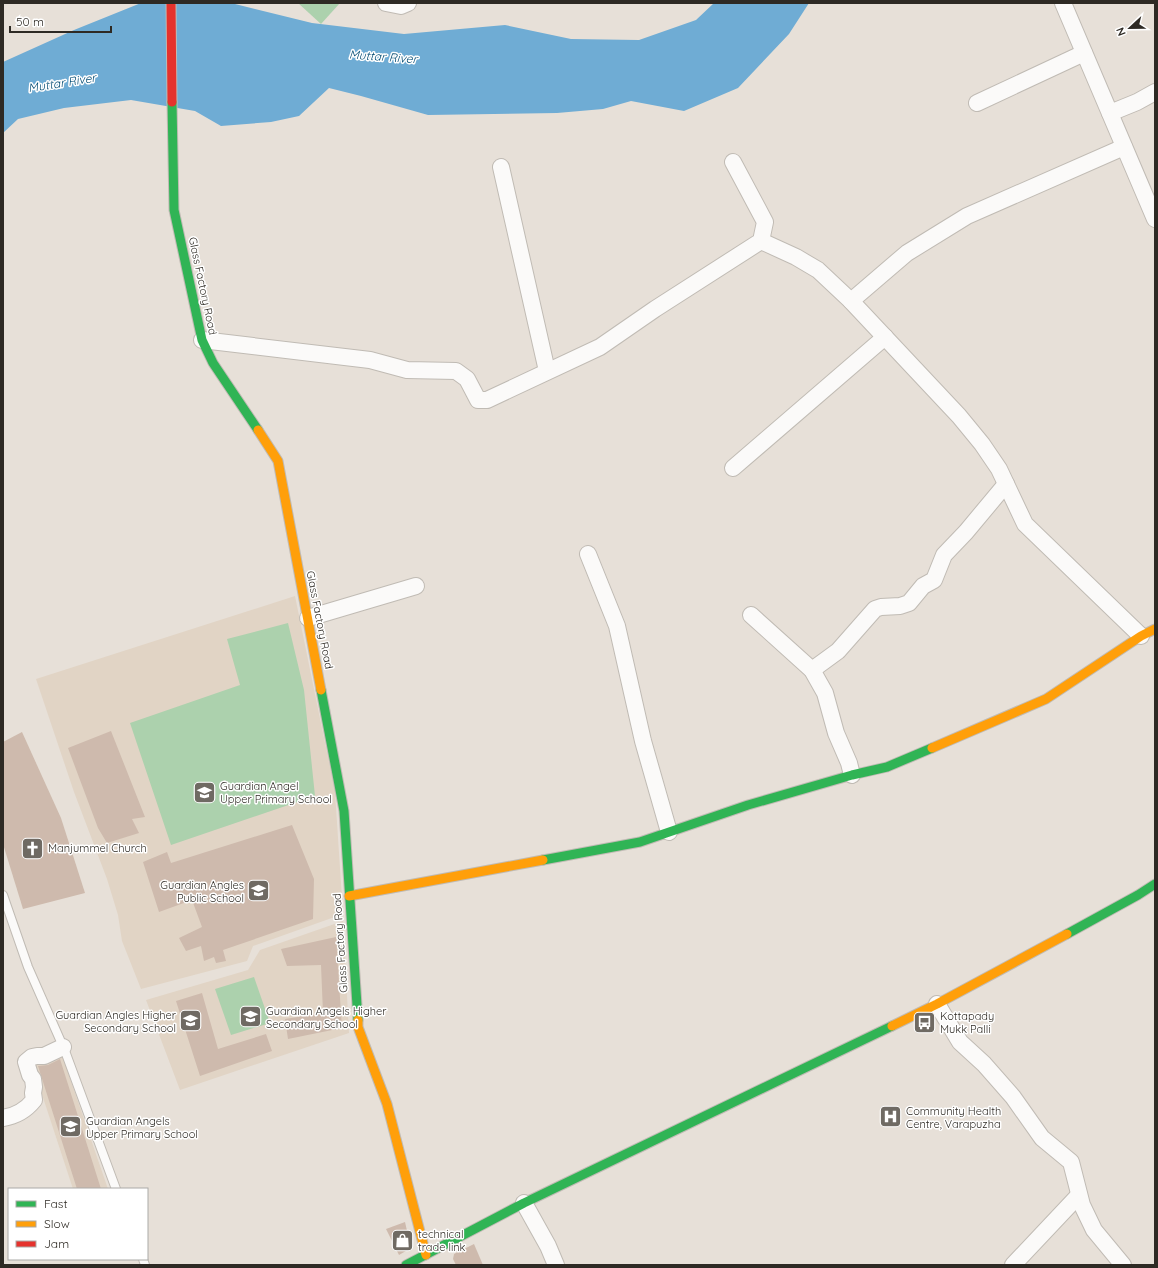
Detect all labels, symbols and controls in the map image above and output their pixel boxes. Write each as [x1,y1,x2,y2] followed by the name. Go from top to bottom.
[10,8,111,34] scale bar
[1110,8,1150,48] north arrow
[16,14,44,29] text: 50 m
[1113,25,1129,38] text: N
[348,47,419,66] water label: Muttar River
[27,70,98,95] water label: Muttar River
[186,236,220,336] street label: Glass Factory Road
[304,570,336,670] street label: Glass Factory Road
[192,779,218,805] school or university icon: Guardian Angel Upper Primary School
[220,779,332,806] place label: Guardian Angel Upper Primary School
[19,835,45,861] church icon: Manjummel Church
[48,841,147,855] place label: Manjummel Church
[160,878,244,905] place label: Guardian Angles Public School
[246,878,272,904] school or university icon: Guardian Angles Public School
[330,893,350,993] street label: Glass Factory Road
[237,1004,263,1030] school or university icon: Guardian Angels Higher Secondary School
[266,1004,387,1031] place label: Guardian Angels Higher Secondary School
[55,1008,177,1035] place label: Guardian Angles Higher Secondary School
[178,1008,204,1034] school or university icon: Guardian Angles Higher Secondary School
[911,1009,937,1035] bus stop icon: Kottapady Mukk Palli
[940,1009,994,1036] place label: Kottapady Mukk Palli
[877,1104,903,1130] hospital icon: Community Health Centre, Varapuzha
[906,1104,1001,1131] place label: Community Health Centre, Varapuzha
[57,1114,83,1140] school or university icon: Guardian Angels Upper Primary School
[86,1114,198,1141] place label: Guardian Angels Upper Primary School
[8,1188,148,1260] legend
[44,1196,68,1211] text: Fast
[44,1216,70,1231] text: Slow
[389,1227,415,1253] shop icon: technical trade link
[418,1227,466,1254] place label: technical trade link
[44,1236,69,1251] text: Jam

